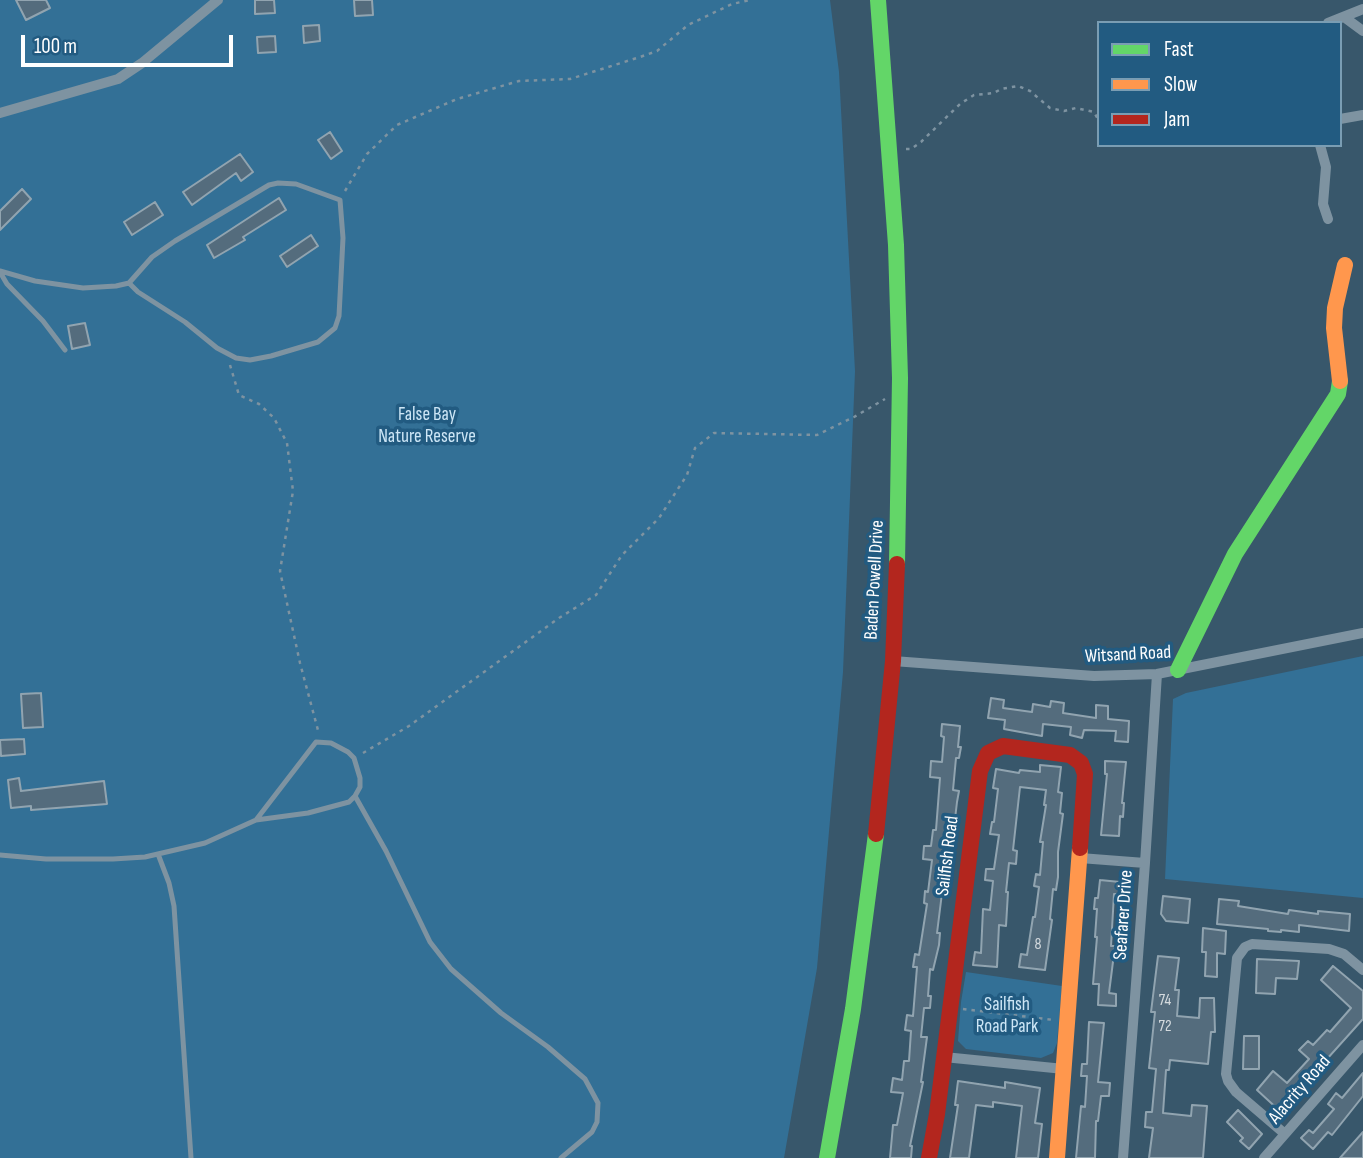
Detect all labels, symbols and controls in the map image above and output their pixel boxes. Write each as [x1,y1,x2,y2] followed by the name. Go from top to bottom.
[24,21,236,65] scale bar
[1097,21,1342,147] legend
[34,34,77,59] text: 100 m
[1164,37,1194,62] text: Fast
[1164,72,1197,97] text: Slow
[1164,107,1190,132] text: Jam
[378,404,476,448] park label: False Bay Nature Reserve
[860,520,890,640] street label: Baden Powell Drive
[1084,641,1172,669] street label: Witsand Road
[932,815,964,897] street label: Sailfish Road
[1109,869,1139,961] street label: Seafarer Drive
[1034,935,1042,955] house number: 8
[1159,991,1171,1011] house number: 74
[976,994,1038,1038] park label: Sailfish Road Park
[1159,1017,1171,1037] house number: 72
[1264,1051,1336,1129] street label: Alacrity Road

